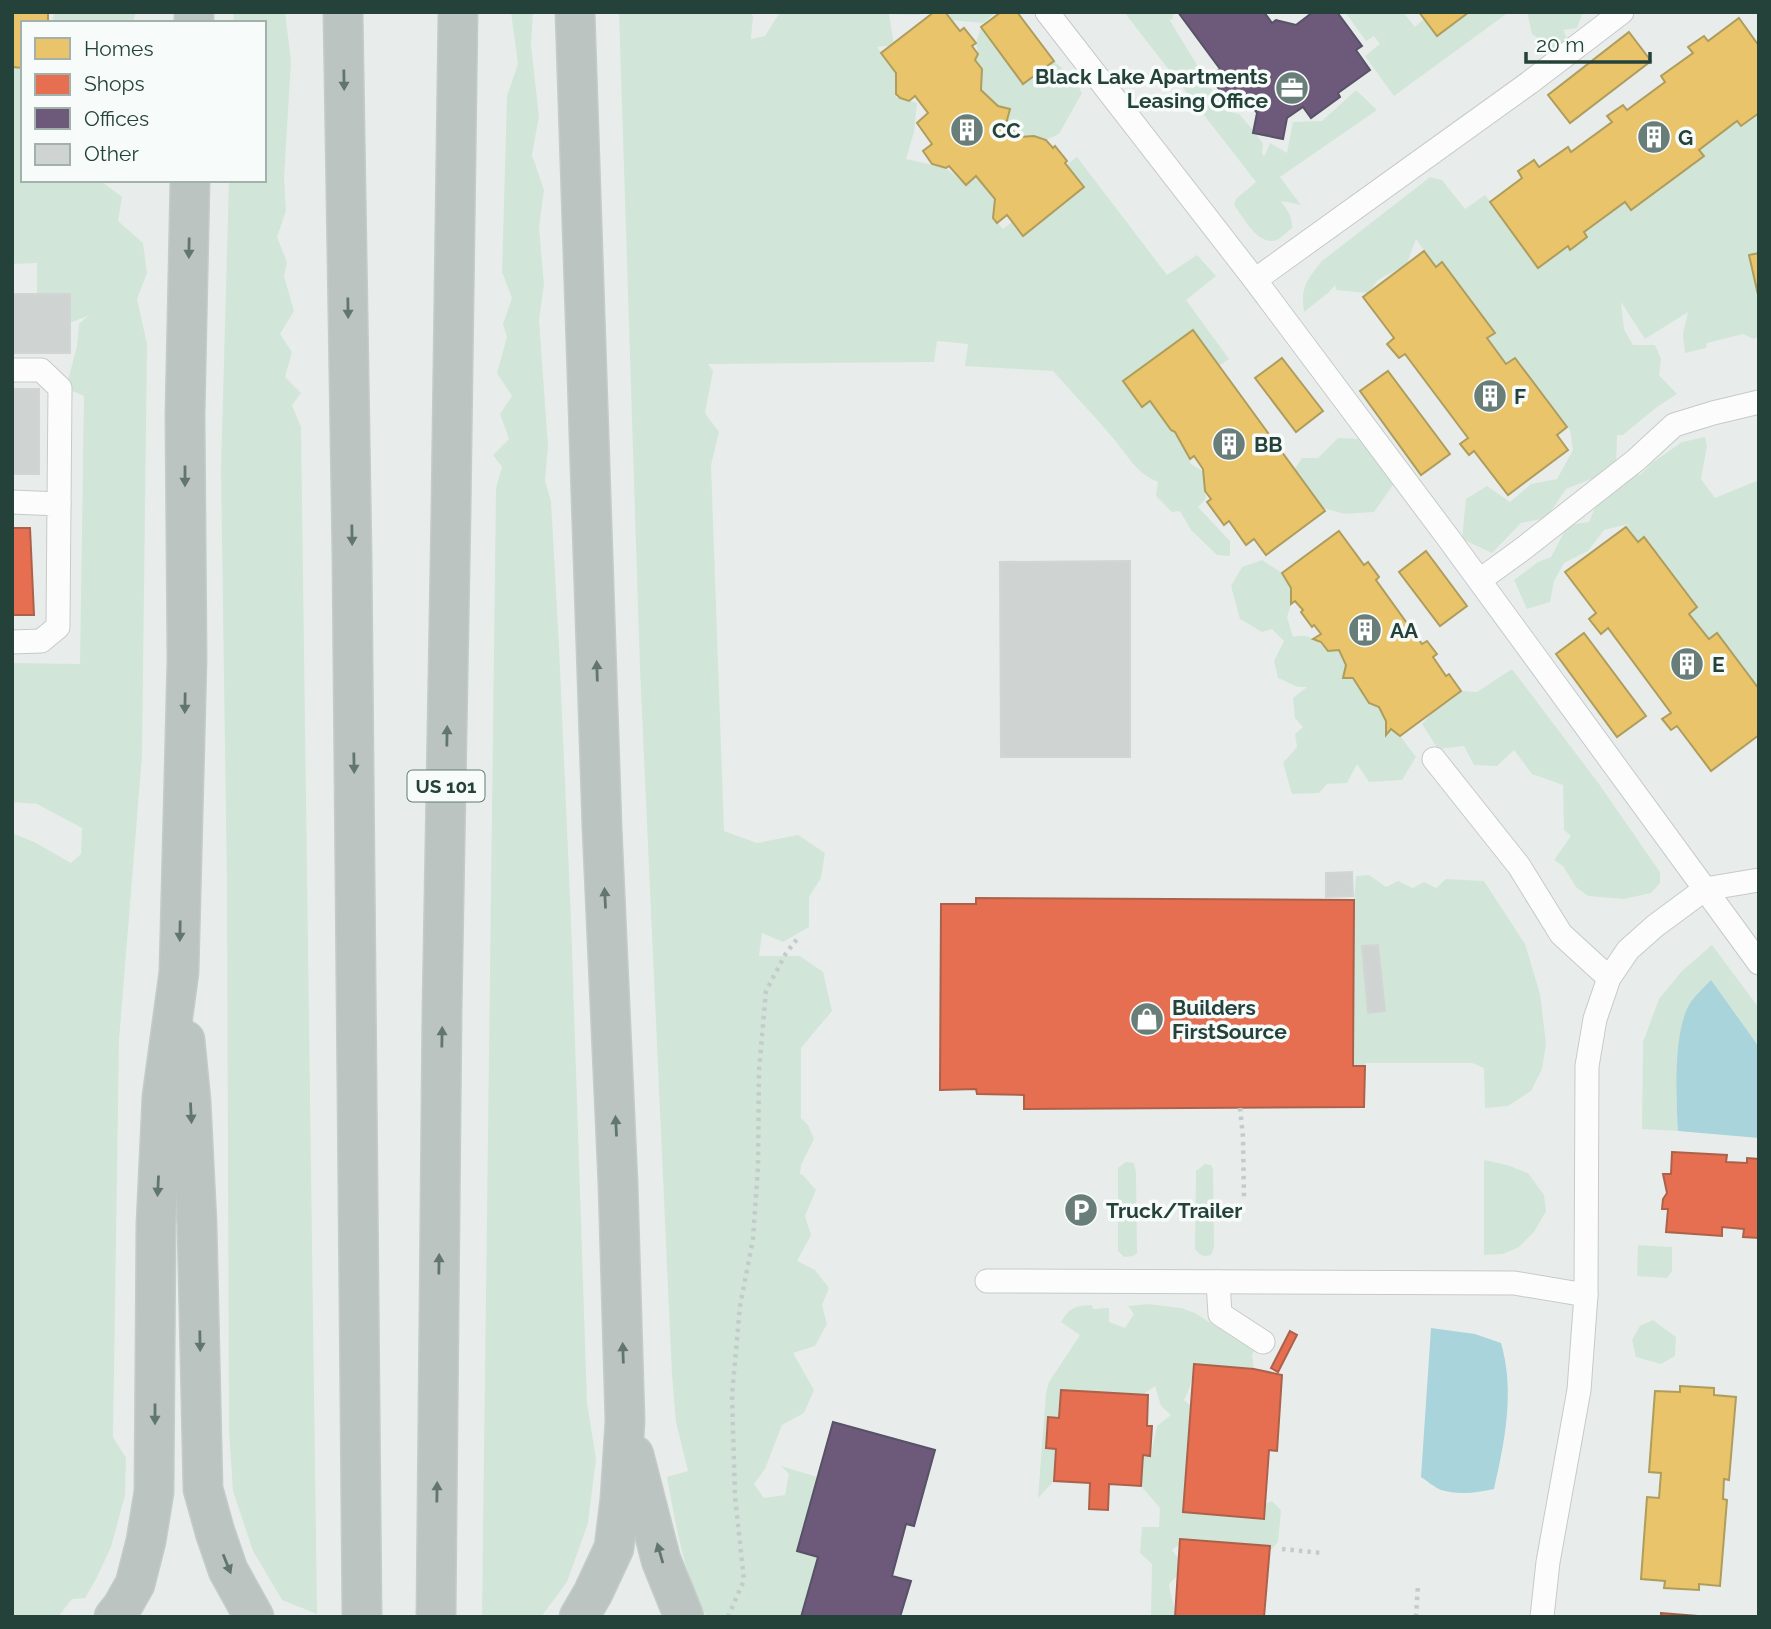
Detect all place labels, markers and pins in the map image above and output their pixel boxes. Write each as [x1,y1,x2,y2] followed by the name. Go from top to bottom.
[1035,64,1268,113] place label: Black Lake Apartments Leasing Office
[1273,69,1311,107] office icon: Black Lake Apartments Leasing Office
[948,111,986,149] building icon: CC
[992,118,1021,143] place label: CC
[1635,118,1673,156] building icon: G
[1678,125,1693,150] place label: G
[1471,377,1509,415] building icon: F
[1514,384,1526,409] place label: F
[1210,425,1248,463] building icon: BB
[1254,432,1283,457] place label: BB
[1346,611,1384,649] building icon: AA
[1390,618,1419,643] place label: AA
[1668,645,1706,683] building icon: E
[1712,652,1725,677] place label: E
[1172,995,1287,1044] place label: Builders FirstSource
[1128,1000,1166,1038] shop icon: Builders FirstSource
[1062,1191,1100,1229] parking icon: Truck/Trailer
[1106,1198,1242,1223] place label: Truck/Trailer

